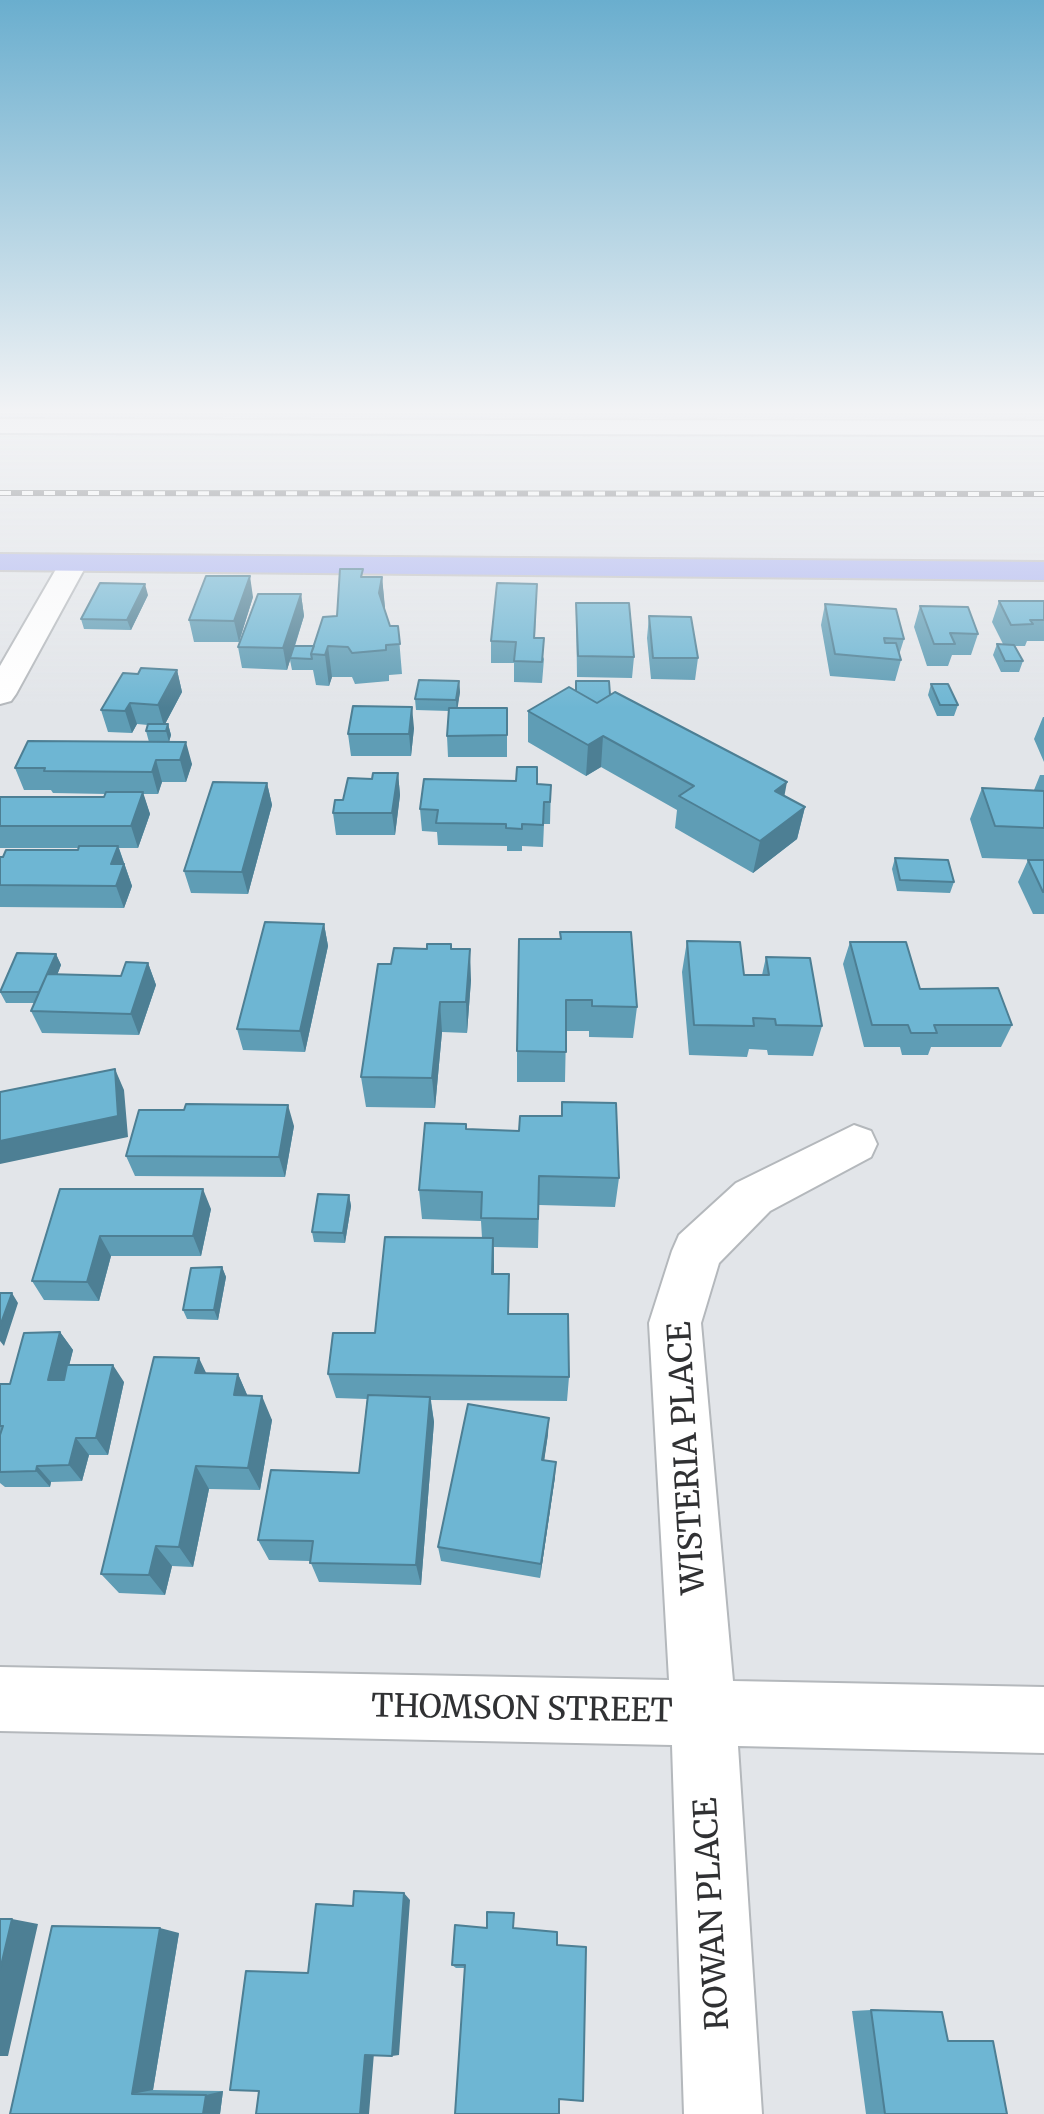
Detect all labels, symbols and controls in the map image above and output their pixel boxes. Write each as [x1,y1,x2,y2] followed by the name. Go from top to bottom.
[662,1321,714,1595] street label: WISTERIA PLACE
[371,1688,673,1732] street label: THOMSON STREET
[688,1797,738,2031] street label: ROWAN PLACE

